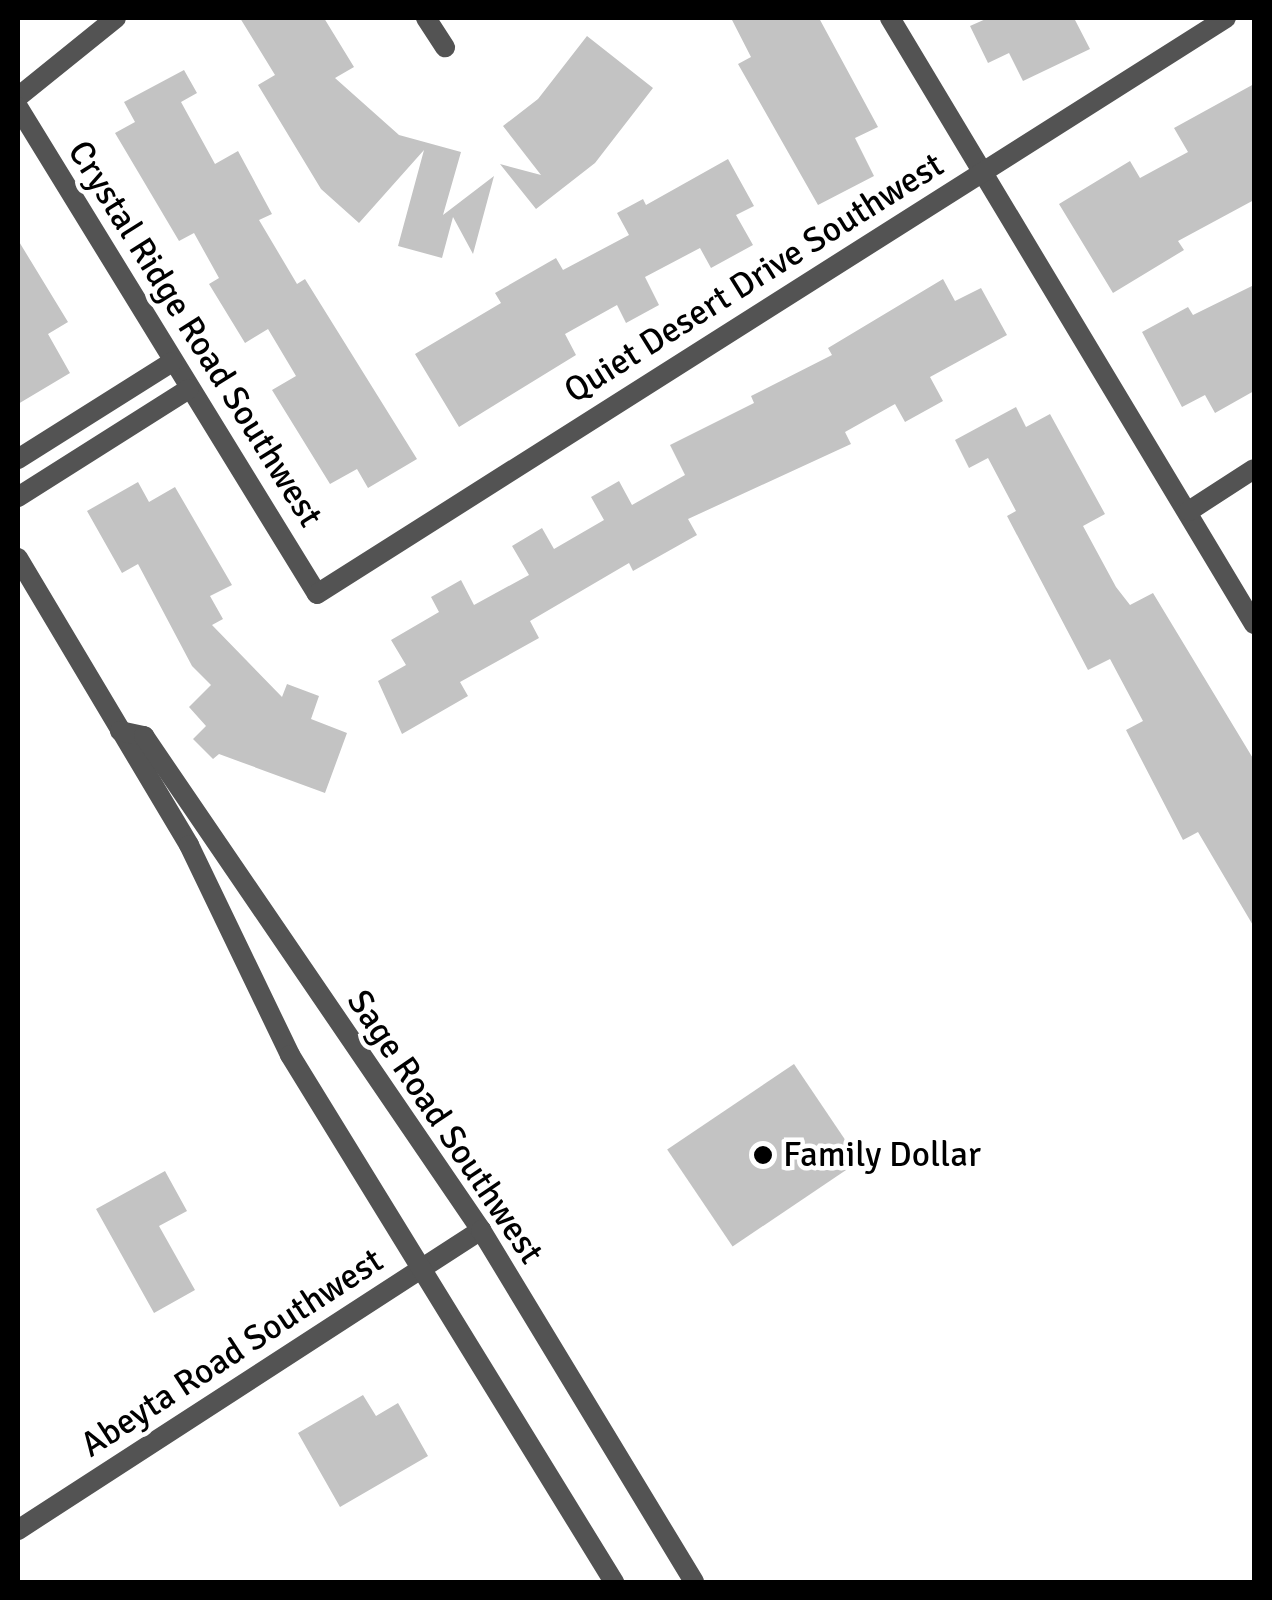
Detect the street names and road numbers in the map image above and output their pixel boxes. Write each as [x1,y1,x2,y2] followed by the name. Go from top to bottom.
[59,133,331,535] street label: Crystal Ridge Road Southwest
[557,144,951,412] street label: Quiet Desert Drive Southwest
[338,982,552,1272] street label: Sage Road Southwest
[73,1240,391,1466] street label: Abeyta Road Southwest

